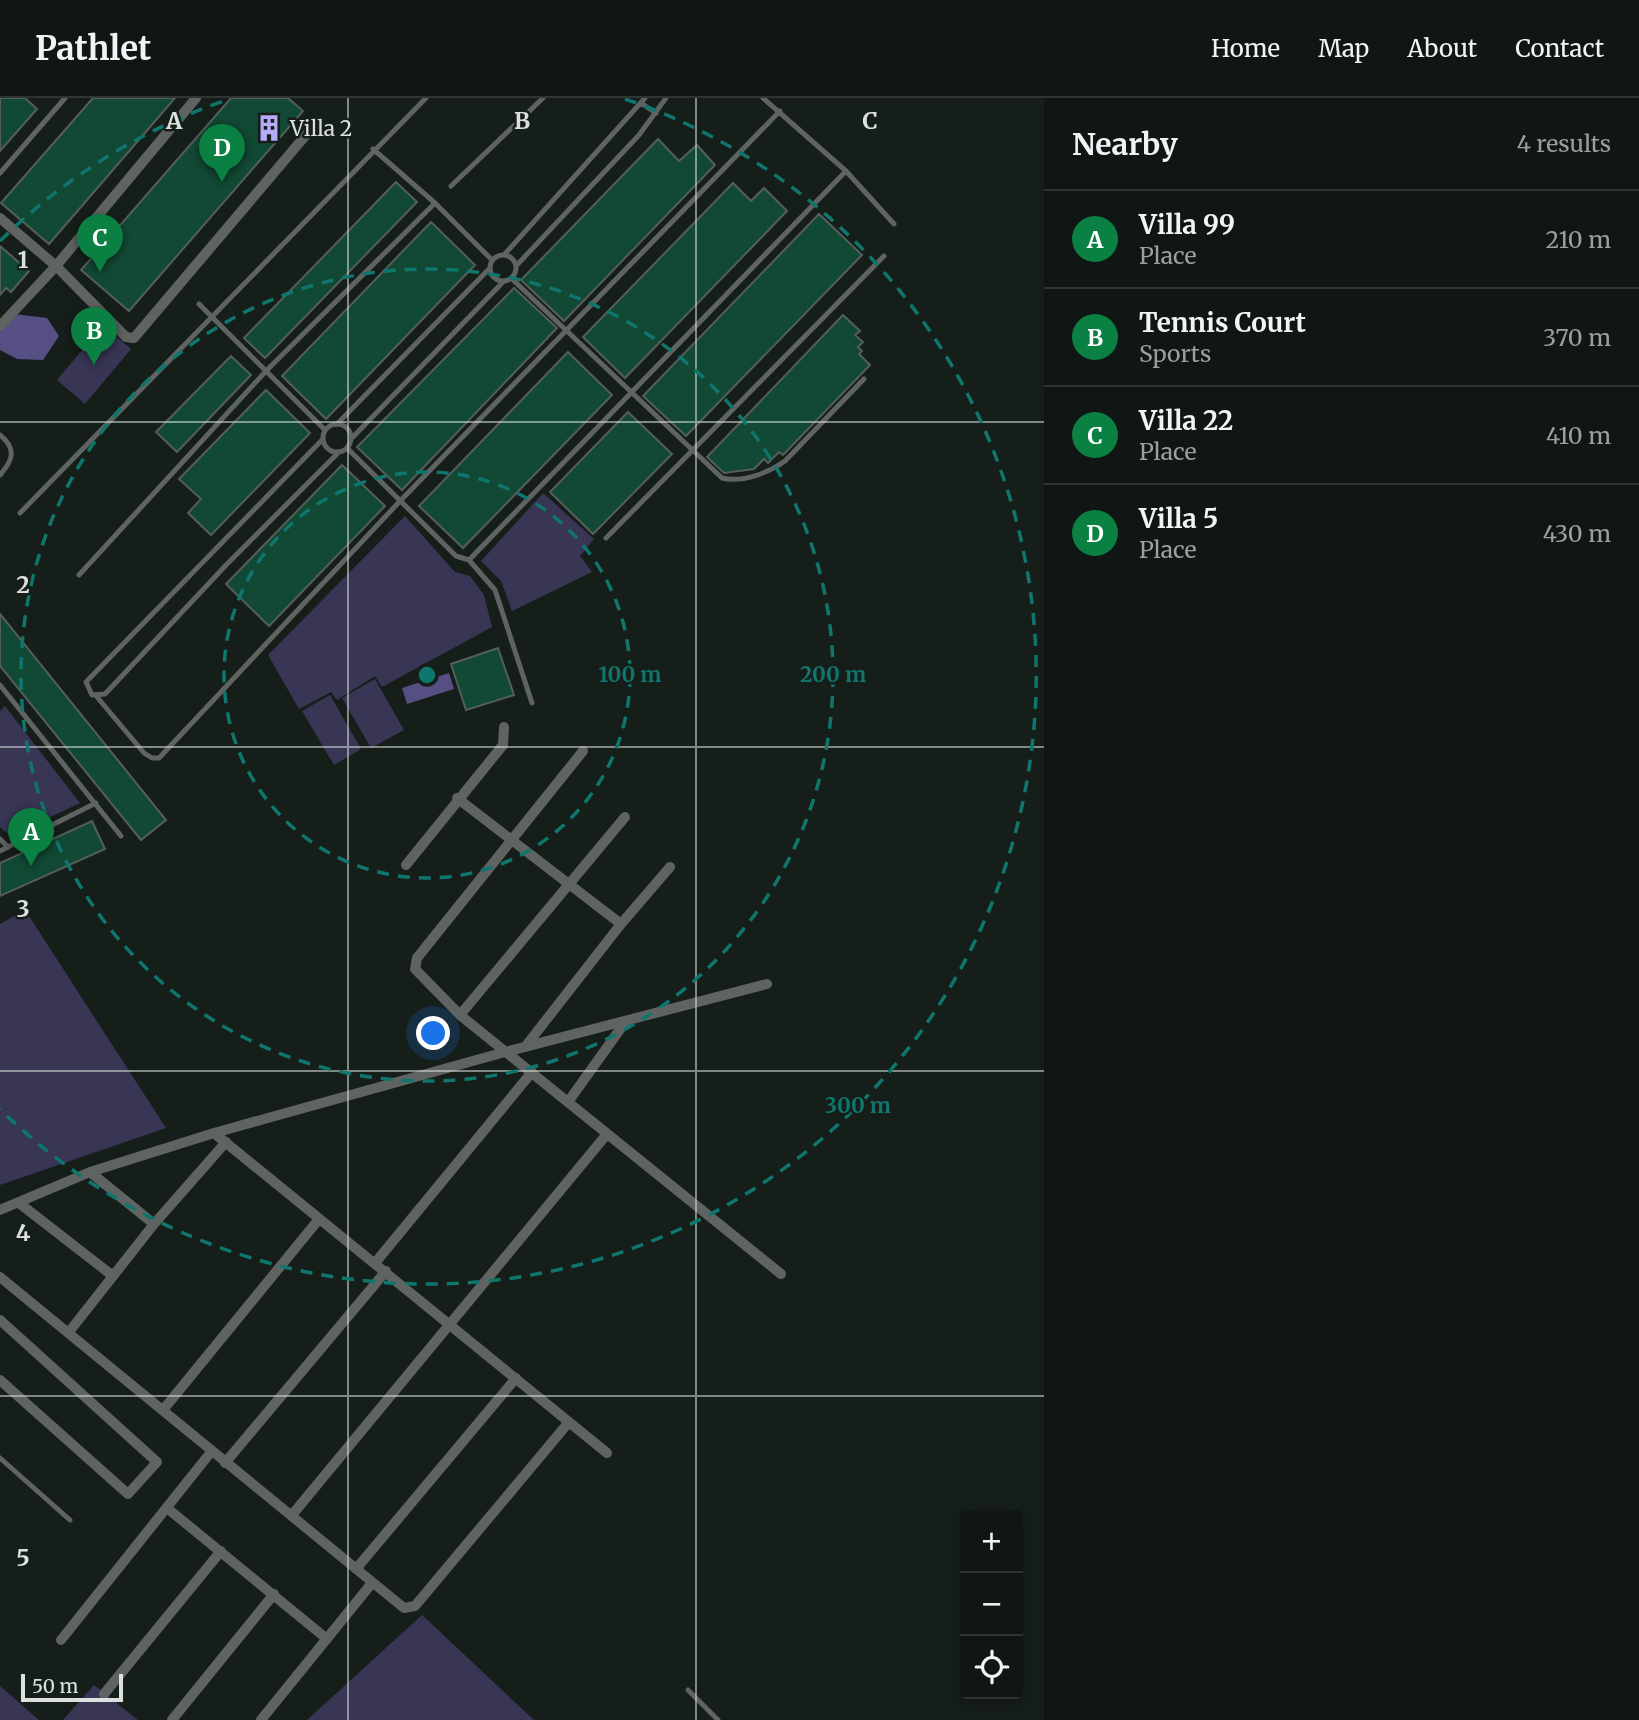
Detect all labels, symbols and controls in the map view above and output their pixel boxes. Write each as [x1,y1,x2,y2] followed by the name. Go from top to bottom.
[35,28,151,69] text: Pathlet
[1211,33,1280,64] text: Home
[1318,33,1369,64] text: Map
[1407,33,1477,64] text: About
[1515,33,1604,64] text: Contact
[165,106,183,135] text: A
[514,106,530,135] text: B
[862,106,878,135] text: C
[254,113,284,143] building icon: Villa 2
[289,115,352,142] place label: Villa 2
[199,124,245,182] pin: D
[1072,125,1178,163] text: Nearby
[1517,129,1611,158] text: 4 results
[1139,208,1235,241] text: Villa 99
[77,214,123,272] pin: C
[1087,225,1103,254] text: A
[1546,225,1611,254] text: 210 m
[1139,241,1196,270] text: Place
[18,245,29,274] text: 1
[1139,306,1306,339] text: Tennis Court
[71,307,117,365] pin: B
[1087,323,1103,352] text: B
[1543,323,1611,352] text: 370 m
[1139,339,1211,368] text: Sports
[1139,404,1233,437] text: Villa 22
[1087,421,1103,450] text: C
[1546,421,1611,450] text: 410 m
[1139,437,1196,466] text: Place
[1139,502,1218,535] text: Villa 5
[1086,519,1104,548] text: D
[1543,519,1611,548] text: 430 m
[1139,535,1196,564] text: Place
[16,570,30,599] text: 2
[599,661,661,688] text: 100 m
[800,661,866,688] text: 200 m
[415,663,439,687] centre of rings
[8,808,54,866] pin: A
[16,894,30,923] text: 3
[416,1016,450,1050] your location
[825,1092,891,1119] text: 300 m
[16,1218,31,1247] text: 4
[960,1510,1023,1699] map controls
[960,1510,1023,1573] button: +
[16,1543,30,1572] text: 5
[960,1573,1023,1636] button: −
[960,1636,1023,1699] button: locate
[21,1671,122,1703] scale bar
[32,1674,78,1698] text: 50 m

